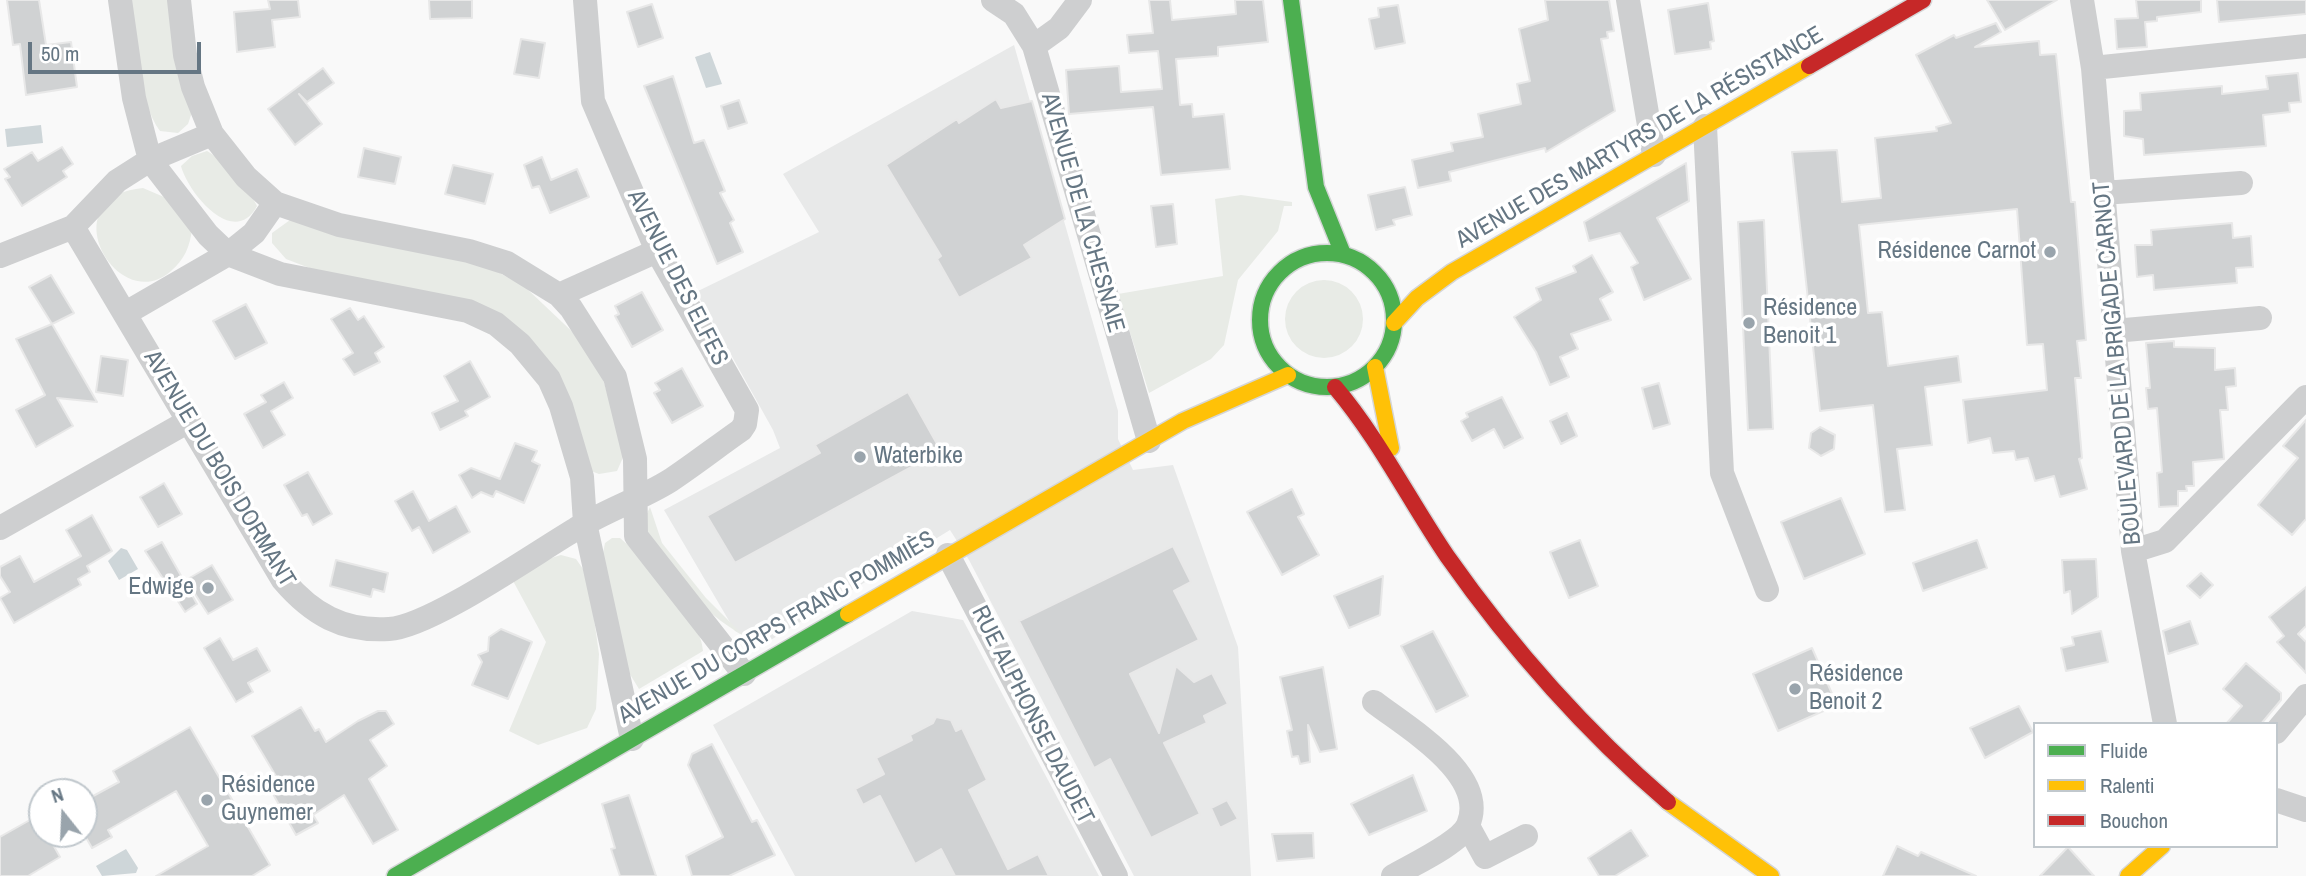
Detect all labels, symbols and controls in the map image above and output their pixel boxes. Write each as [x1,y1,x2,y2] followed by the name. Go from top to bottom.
[1451,21,1829,255] street label: AVENUE DES MARTYRS DE LA RÉSISTANCE
[32,28,205,72] scale bar
[41,39,79,68] text: 50 m
[1034,90,1130,336] street label: AVENUE DE LA CHESNAIE
[2088,180,2148,546] street label: BOULEVARD DE LA BRIGADE CARNOT
[620,185,734,371] street label: AVENUE DES ELFES
[1877,238,2036,266] place label: Résidence Carnot
[2042,244,2058,260] marker: Résidence Carnot
[1763,295,1857,351] place label: Résidence Benoit 1
[1741,315,1757,331] marker: Résidence Benoit 1
[137,346,301,592] street label: AVENUE DU BOIS DORMANT
[874,443,963,471] place label: Waterbike
[852,449,868,465] marker: Waterbike
[614,525,940,731] street label: AVENUE DU CORPS FRANC POMMIÈS
[128,574,194,602] place label: Edwige
[200,580,216,596] marker: Edwige
[965,601,1099,829] street label: RUE ALPHONSE DAUDET
[1809,661,1903,717] place label: Résidence Benoit 2
[1787,681,1803,697] marker: Résidence Benoit 2
[2033,722,2278,848] legend
[2100,736,2148,765] text: Fluide
[2100,771,2155,800] text: Ralenti
[221,772,315,828] place label: Résidence Guynemer
[28,778,98,848] north arrow
[48,781,66,809] text: N
[199,792,215,808] marker: Résidence Guynemer
[2100,806,2168,835] text: Bouchon

